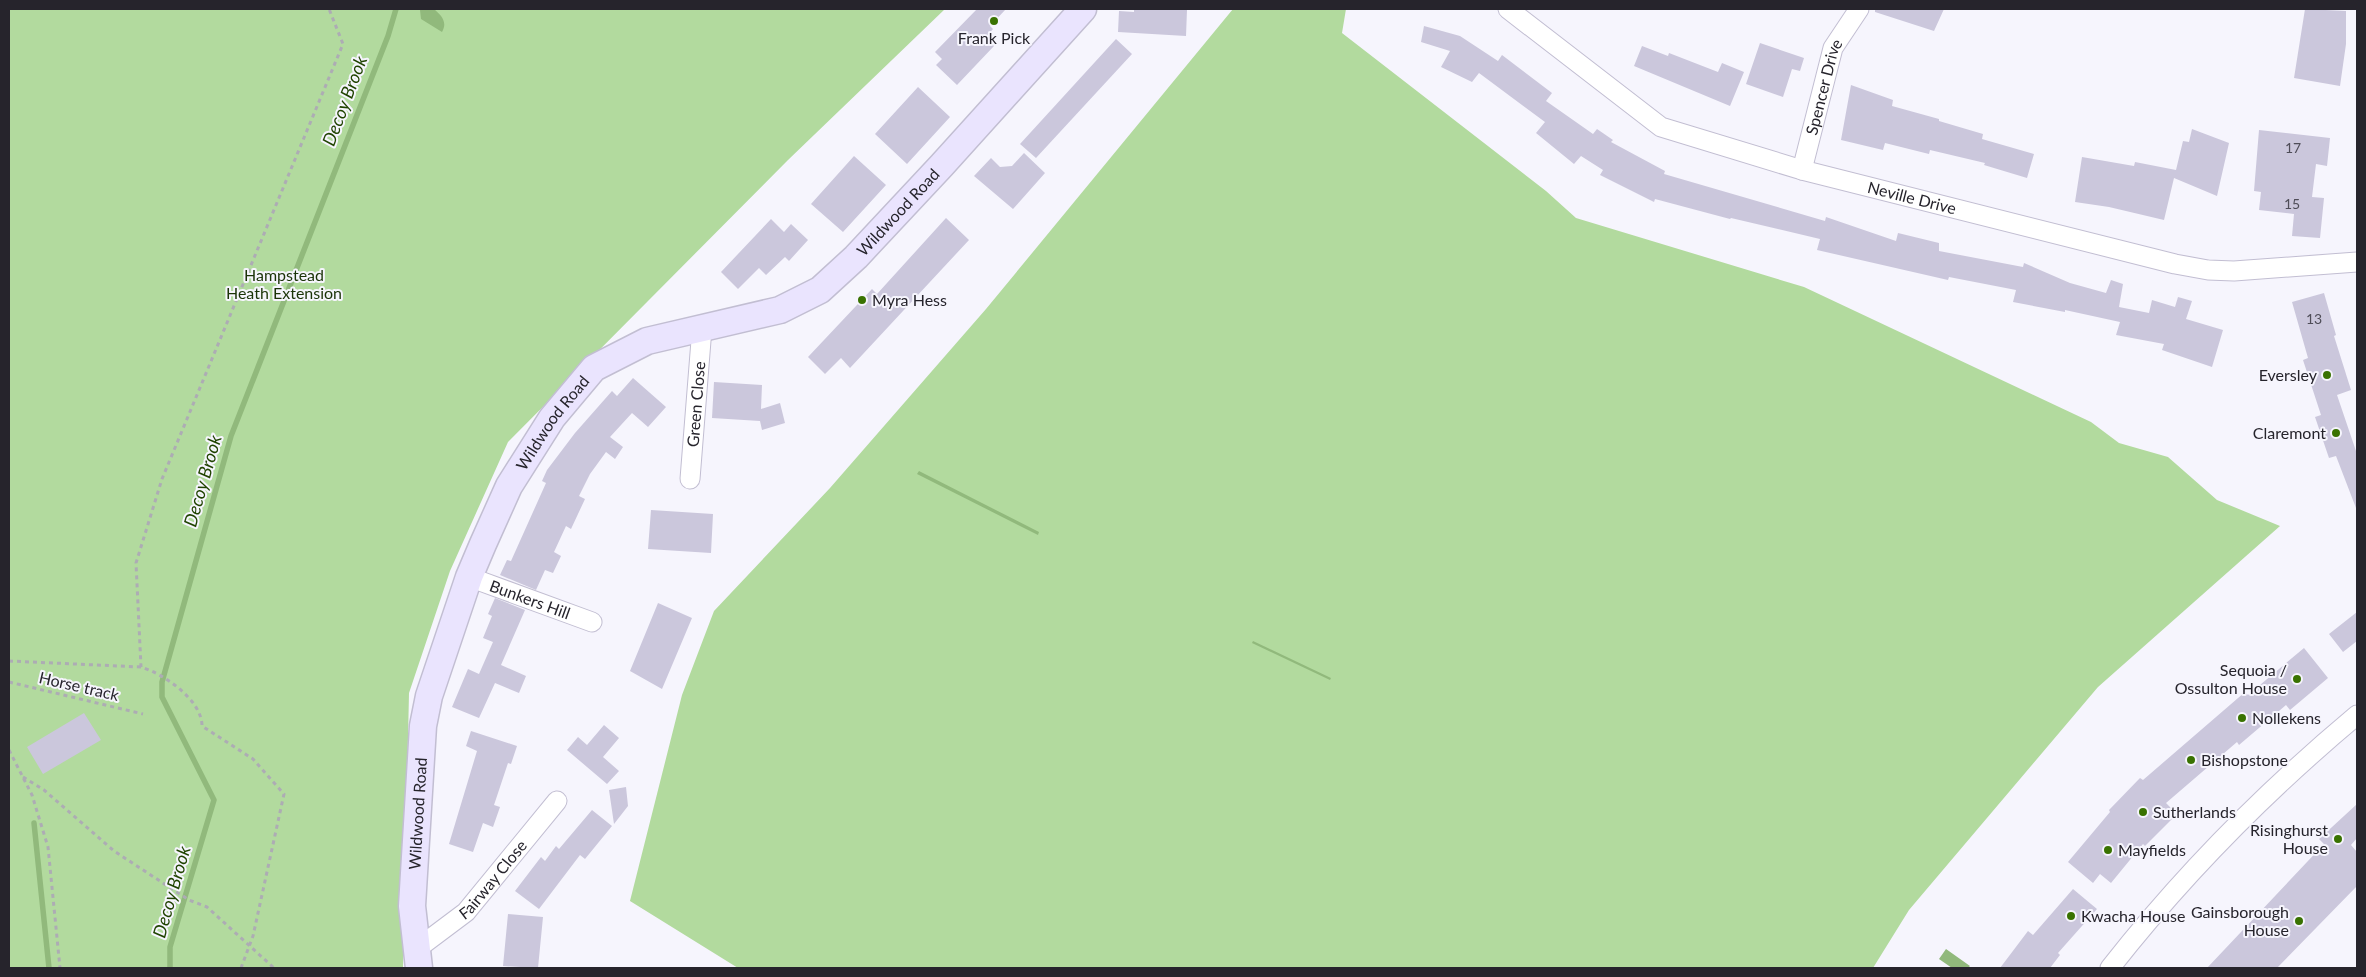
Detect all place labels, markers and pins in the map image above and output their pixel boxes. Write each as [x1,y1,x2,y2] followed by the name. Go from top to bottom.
[988,15,1000,27] marker: Frank Pick
[958,28,1031,47] place label: Frank Pick
[872,290,947,309] place label: Myra Hess
[856,294,868,306] marker: Myra Hess
[2259,365,2318,384] place label: Eversley
[2321,369,2333,381] marker: Eversley
[2253,423,2326,442] place label: Claremont
[2330,427,2342,439] marker: Claremont
[2175,660,2287,697] place label: Sequoia / Ossulton House
[2291,673,2303,685] marker: Sequoia / Ossulton House
[2252,708,2321,727] place label: Nollekens
[2236,712,2248,724] marker: Nollekens
[2201,750,2288,769] place label: Bishopstone
[2185,754,2197,766] marker: Bishopstone
[2153,802,2236,821] place label: Sutherlands
[2137,806,2149,818] marker: Sutherlands
[2250,820,2328,857] place label: Risinghurst House
[2332,833,2344,845] marker: Risinghurst House
[2118,840,2186,859] place label: Mayfields
[2102,844,2114,856] marker: Mayfields
[2191,902,2289,939] place label: Gainsborough House
[2081,906,2185,925] place label: Kwacha House
[2065,910,2077,922] marker: Kwacha House
[2293,915,2305,927] marker: Gainsborough House

